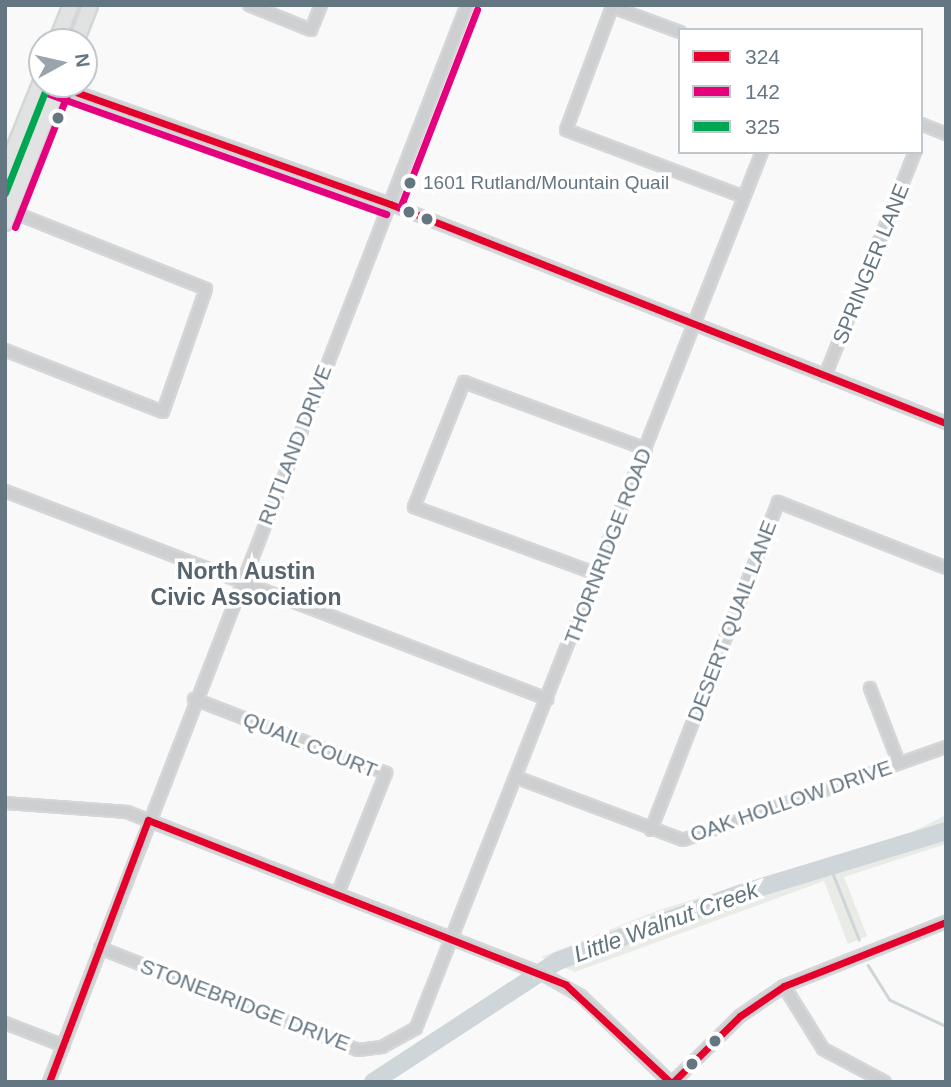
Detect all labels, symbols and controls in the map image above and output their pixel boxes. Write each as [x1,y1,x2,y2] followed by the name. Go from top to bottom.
[28,28,98,98] north arrow
[678,28,923,154] legend
[745,45,780,68] text: 324
[71,52,94,69] text: N
[745,80,780,103] text: 142
[51,111,65,125] unlabelled marker
[745,115,780,138] text: 325
[423,172,669,194] place label: 1601 Rutland/Mountain Quail
[403,176,417,190] marker: 1601 Rutland/Mountain Quail
[827,180,915,348] street label: SPRINGER LANE
[402,205,416,219] unlabelled marker
[420,212,434,226] unlabelled marker
[253,362,337,528] street label: RUTLAND DRIVE
[559,445,657,647] street label: THORNRIDGE ROAD
[682,516,782,726] street label: DESERT QUAIL LANE
[150,557,342,611] district label: North Austin Civic Association
[239,707,381,783] street label: QUAIL COURT
[687,755,895,847] street label: OAK HOLLOW DRIVE
[570,876,762,968] water label: Little Walnut Creek
[137,953,353,1057] street label: STONEBRIDGE DRIVE
[708,1034,722,1048] unlabelled marker
[685,1057,699,1071] unlabelled marker

